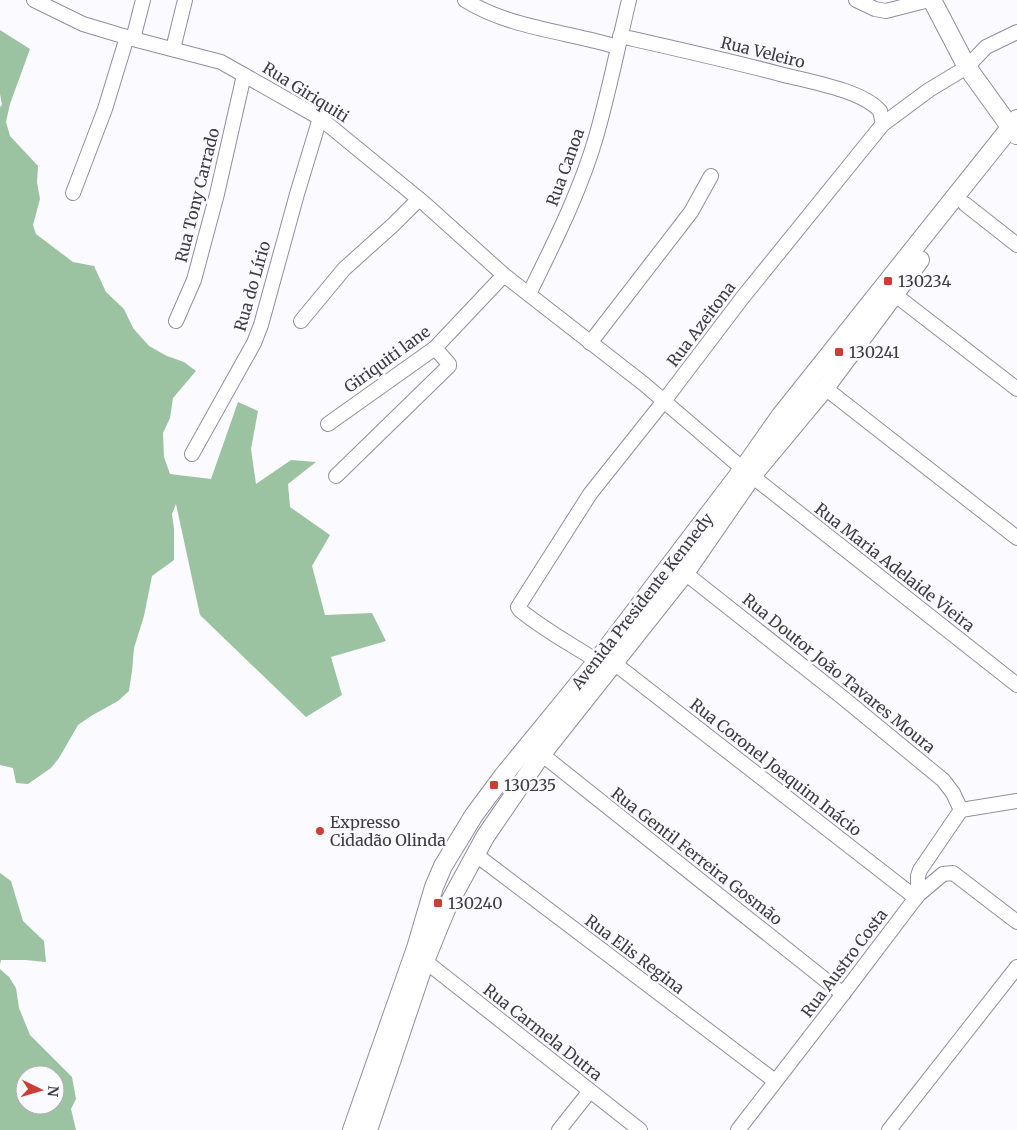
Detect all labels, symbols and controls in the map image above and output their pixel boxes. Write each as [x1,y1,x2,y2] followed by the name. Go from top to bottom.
[719,32,807,72] street label: Rua Veleiro
[259,58,353,126] street label: Rua Giriquiti
[542,125,588,209] street label: Rua Canoa
[171,126,223,264] street label: Rua Tony Carrado
[230,239,274,333] street label: Rua do Lírio
[898,271,951,291] place label: 130234
[882,275,894,287] marker: 130234
[663,277,740,370] street label: Rua Azeitona
[340,321,434,397] street label: Giriquiti lane
[849,342,900,362] place label: 130241
[833,346,845,358] marker: 130241
[811,498,979,636] street label: Rua Maria Adelaide Vieira
[566,508,718,694] street label: Avenida Presidente Kennedy
[739,589,940,757] street label: Rua Doutor João Tavares Moura
[686,694,866,840] street label: Rua Coronel Joaquim Inácio
[504,775,556,795] place label: 130235
[488,779,500,791] marker: 130235
[607,783,787,929] street label: Rua Gentil Ferreira Gosmão
[330,812,446,850] place label: Expresso Cidadão Olinda
[314,825,326,837] marker: Expresso Cidadão Olinda
[448,893,503,913] place label: 130240
[432,897,444,909] marker: 130240
[797,904,892,1021] street label: Rua Austro Costa
[581,910,689,998] street label: Rua Elis Regina
[480,979,607,1085] street label: Rua Carmela Dutra
[15,1065,65,1115] north arrow
[44,1085,62,1097] text: N

